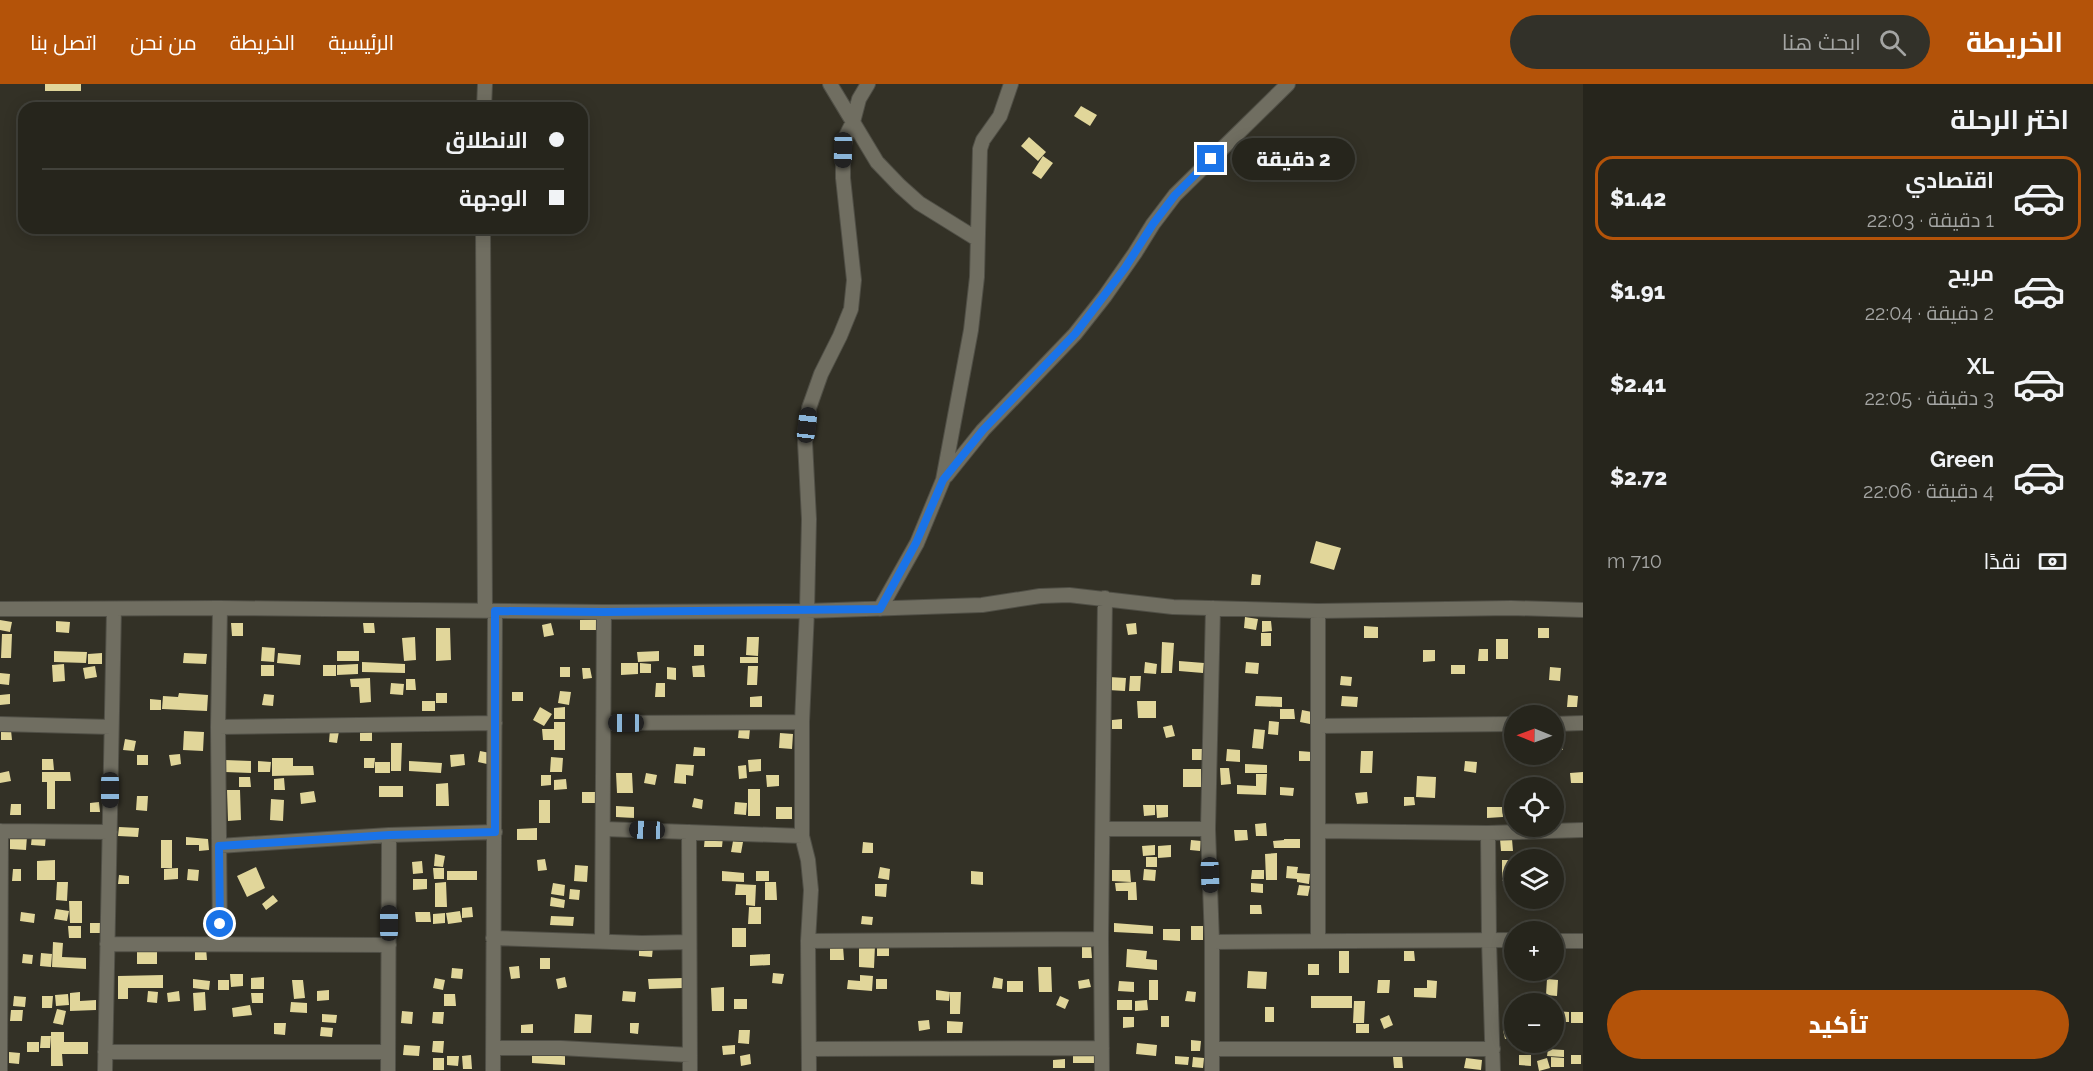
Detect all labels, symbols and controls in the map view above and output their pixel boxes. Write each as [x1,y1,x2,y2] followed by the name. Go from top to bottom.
[1510,15,1930,69] search box
[1876,26,1909,59] icon: search
[1966,26,2063,59] text: الخريطة
[1782,29,1861,55] text: ابحث هنا
[30,30,97,55] text: اتصل بنا
[130,30,197,55] text: من نحن
[230,30,295,55] text: الخريطة
[328,30,394,55] text: الرئيسية
[1950,104,2069,135] text: اختر الرحلة
[445,127,528,153] text: الانطلاق
[834,132,852,168] car
[1232,138,1355,180] callout: 2 دقيقة
[1197,145,1224,172] route end
[1256,147,1331,171] text: 2 دقيقة
[1905,167,1994,193] text: اقتصادي
[2012,171,2066,225] icon: car
[459,185,528,211] text: الوجهة
[1610,185,1666,211] text: $1.42
[1867,208,1994,232] text: 1 دقيقة · 22:03
[1948,260,1994,286] text: مريح
[2012,264,2066,318] icon: car
[1610,278,1665,304] text: $1.91
[1865,301,1994,325] text: 2 دقيقة · 22:04
[1967,353,1994,379] text: XL
[2012,357,2066,411] icon: car
[1610,371,1666,397] text: $2.41
[1864,386,1994,410] text: 3 دقيقة · 22:05
[796,406,818,444] car
[1930,446,1994,472] text: Green
[2012,450,2066,504] icon: car
[1610,464,1667,490] text: $2.72
[1863,479,1994,503] text: 4 دقيقة · 22:06
[2036,545,2069,578] icon: cash
[1983,548,2021,574] text: نقدًا
[1607,549,1662,573] text: 710 m
[1504,705,1564,765] north arrow
[1504,705,1564,1053] map controls
[608,714,644,732] car
[101,772,119,808] car
[1504,777,1564,837] button: locate
[629,820,665,840] car
[1504,849,1564,909] button: layers
[1200,857,1220,893] car
[380,905,398,941] car
[206,910,233,937] route start
[1504,921,1564,981] button: +
[1607,990,2069,1059] button: تأكيد
[1504,993,1564,1053] button: −

